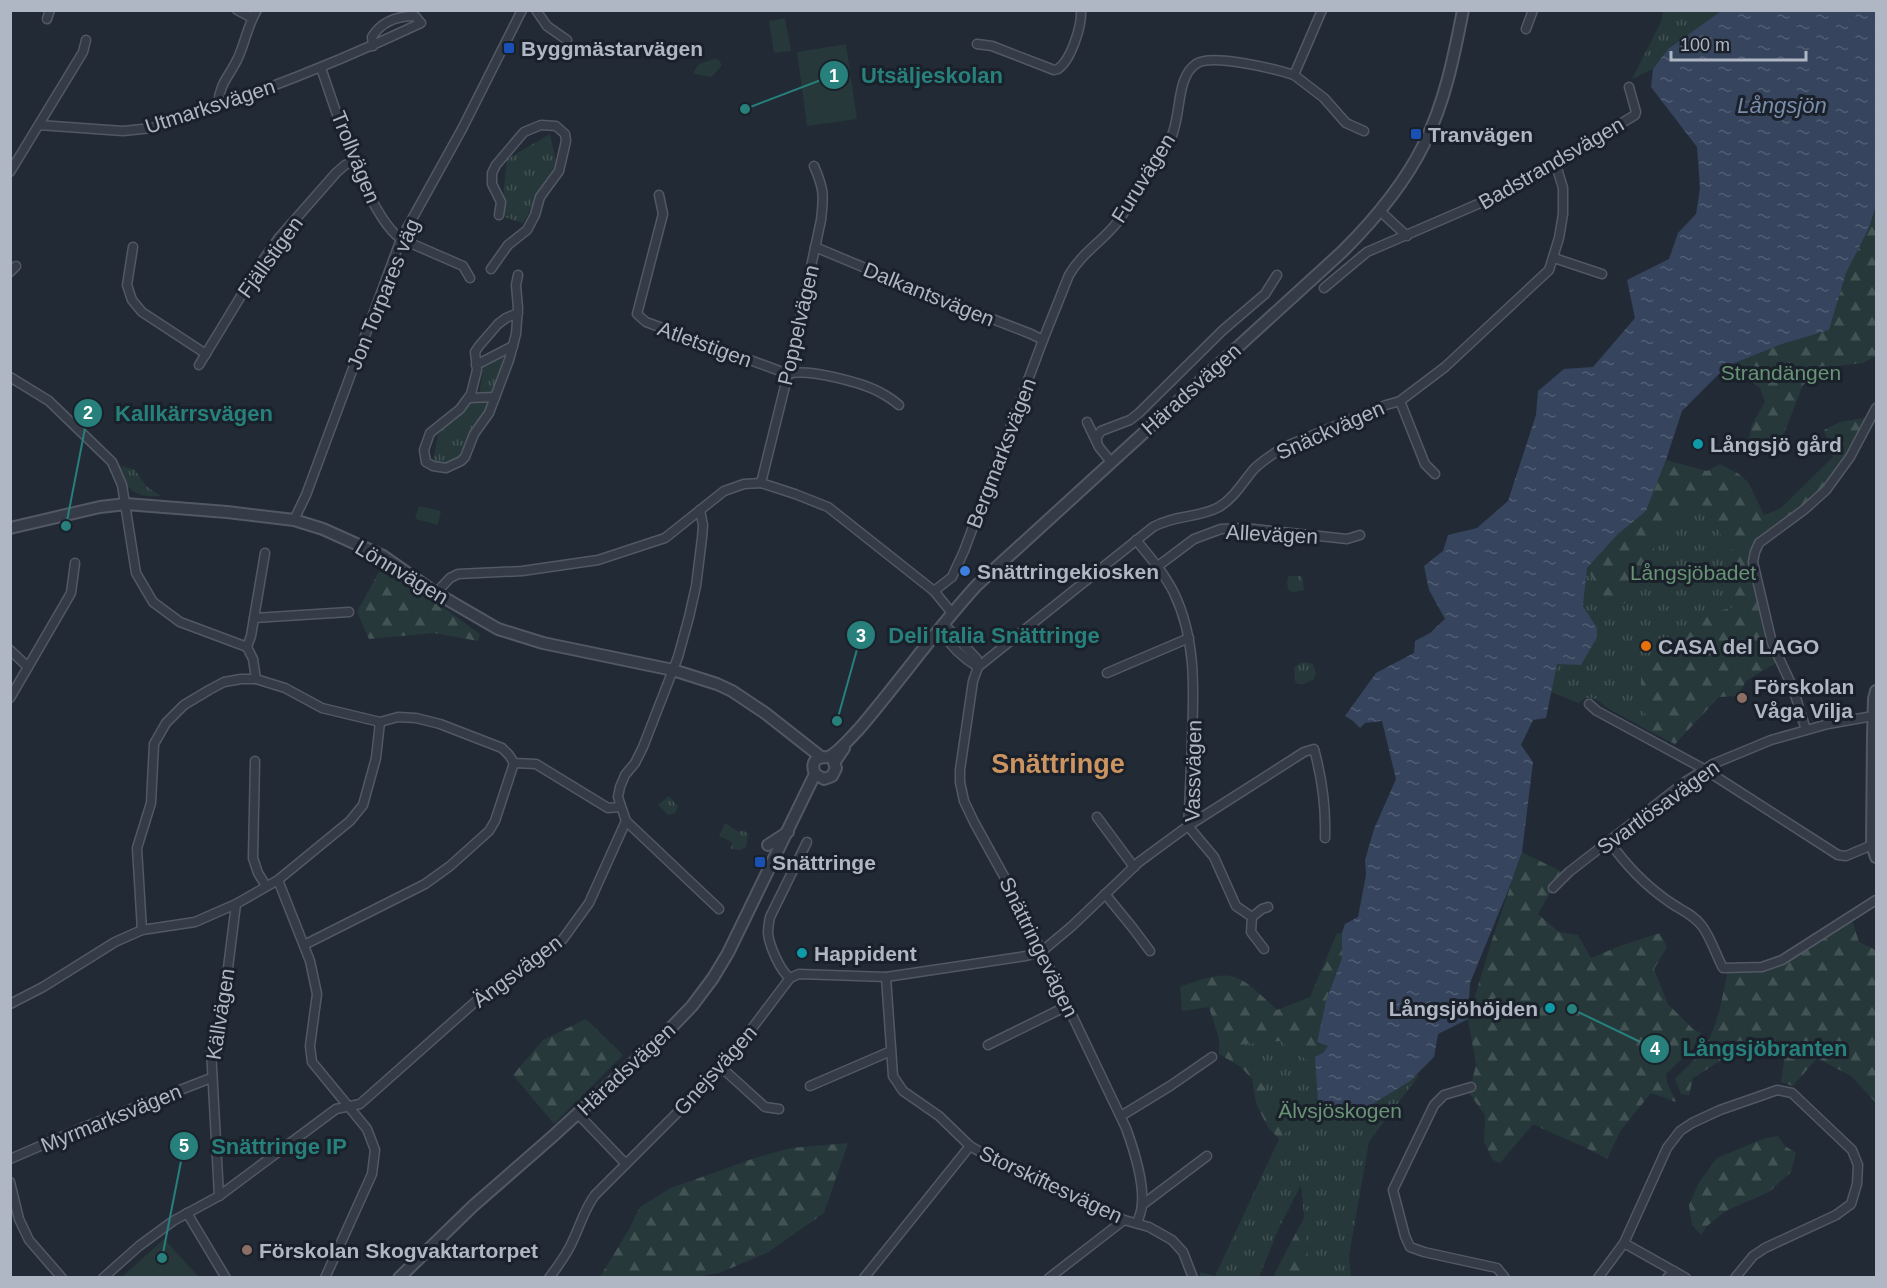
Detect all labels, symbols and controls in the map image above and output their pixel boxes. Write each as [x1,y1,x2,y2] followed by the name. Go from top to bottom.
[1671,24,1806,62] scale bar
[1680,35,1730,55] text: 100 m
[521,37,703,60] place label: Byggmästarvägen
[502,41,516,55] marker: Byggmästarvägen
[819,55,1015,95] callout: Utsäljeskolan
[861,63,1003,88] text: Utsäljeskolan
[829,66,839,86] text: 1
[142,74,278,138] street label: Utmarksvägen
[1737,93,1827,118] water label: Långsjön
[327,108,385,206] street label: Trollvägen
[1474,112,1628,214] street label: Badstrandsvägen
[1428,123,1533,146] place label: Tranvägen
[1409,127,1423,141] marker: Tranvägen
[1107,129,1179,227] street label: Furuvägen
[233,212,307,302] street label: Fjällstigen
[342,215,424,373] street label: Jon Torpares väg
[860,257,998,331] street label: Dalkantsvägen
[773,263,823,387] street label: Poppelvägen
[655,316,755,372] street label: Atletstigen
[1137,339,1245,439] street label: Häradsvägen
[1721,361,1841,384] park label: Strandängen
[962,375,1040,531] street label: Bergmarksvägen
[73,393,285,433] callout: Kallkärrsvägen
[1273,396,1387,464] street label: Snäckvägen
[115,401,273,426] text: Kallkärrsvägen
[83,403,93,423] text: 2
[1710,433,1842,456] place label: Långsjö gård
[1691,437,1705,451] marker: Långsjö gård
[1225,520,1319,548] street label: Allevägen
[352,535,452,609] street label: Lönnvägen
[977,560,1159,583] place label: Snättringekiosken
[1630,561,1756,584] park label: Långsjöbadet
[958,564,972,578] marker: Snättringekiosken
[846,615,1111,655] callout: Deli Italia Snättringe
[888,623,1100,648] text: Deli Italia Snättringe
[856,626,866,646] text: 3
[1658,635,1819,658] place label: CASA del LAGO
[1639,639,1653,653] marker: CASA del LAGO
[1754,675,1854,722] place label: Förskolan Våga Vilja
[1735,691,1749,705] marker: Förskolan Våga Vilja
[1181,720,1205,822] street label: Vassvägen
[991,749,1125,779] district label: Snättringe
[1593,755,1723,859] street label: Svartlösavägen
[772,851,876,874] place label: Snättringe
[753,855,767,869] marker: Snättringe
[995,873,1083,1021] street label: Snättringevägen
[468,930,566,1012] street label: Ängsvägen
[814,942,917,965] place label: Happident
[795,946,809,960] marker: Happident
[201,967,239,1061] street label: Källvägen
[1389,997,1538,1020] place label: Långsjöhöjden
[1543,1001,1557,1015] marker: Långsjöhöjden
[572,1018,680,1120] street label: Häradsvägen
[669,1021,761,1119] street label: Gnejsvägen
[1640,1029,1859,1069] callout: Långsjöbranten
[1682,1036,1848,1061] text: Långsjöbranten
[1650,1039,1660,1059] text: 4
[37,1079,185,1157] street label: Myrmarksvägen
[1278,1099,1402,1122] park label: Älvsjöskogen
[169,1126,359,1166] callout: Snättringe IP
[211,1134,347,1159] text: Snättringe IP
[179,1136,189,1156] text: 5
[976,1141,1126,1227] street label: Storskiftesvägen
[259,1239,538,1262] place label: Förskolan Skogvaktartorpet
[240,1243,254,1257] marker: Förskolan Skogvaktartorpet

